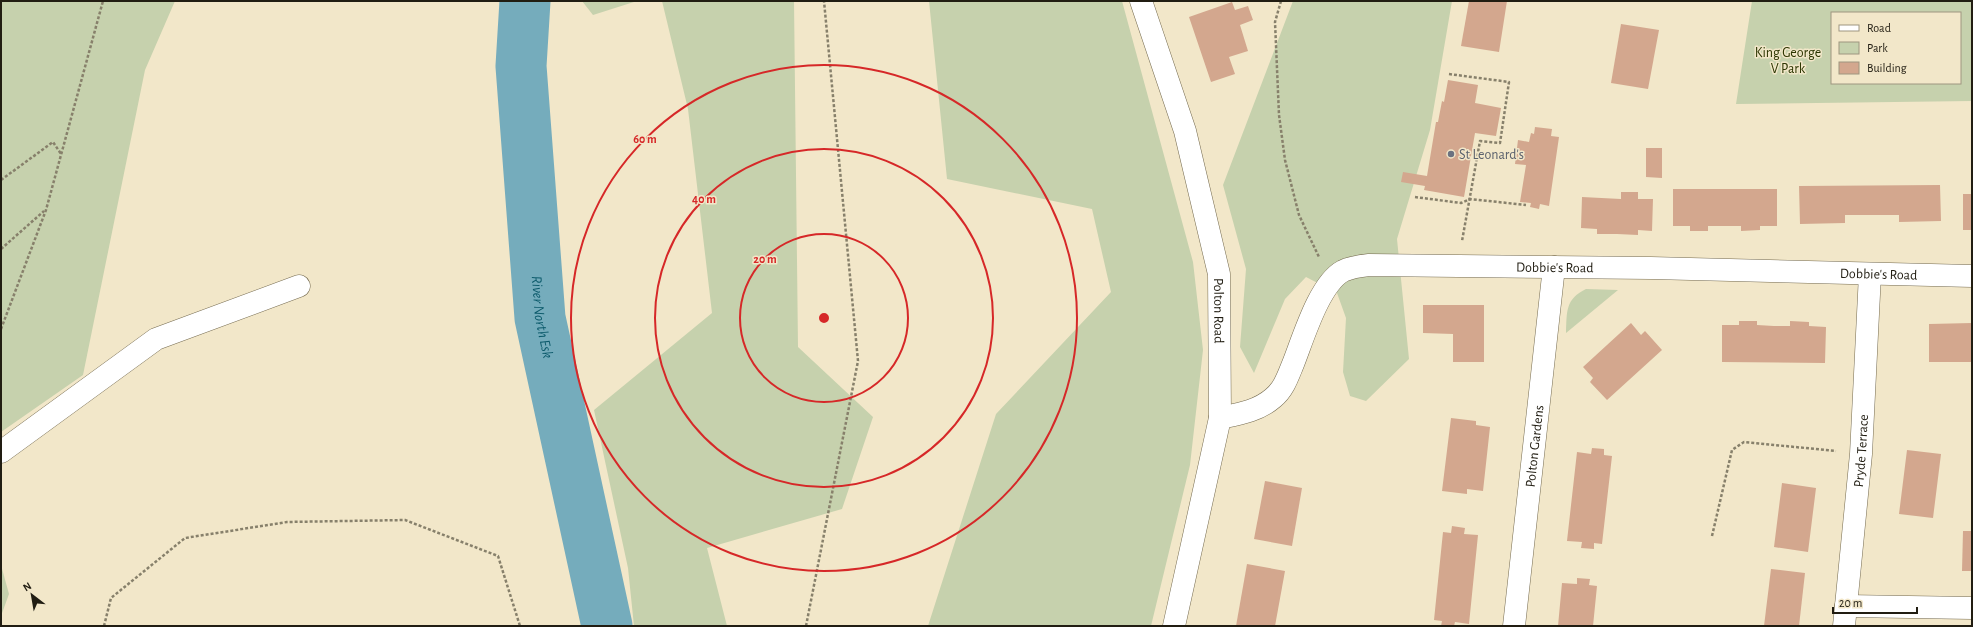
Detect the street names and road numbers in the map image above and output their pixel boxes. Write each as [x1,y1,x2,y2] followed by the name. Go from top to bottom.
[1516,261,1594,275] street label: Dobbie's Road
[1840,267,1918,283] street label: Dobbie's Road
[1211,278,1225,344] street label: Polton Road
[1523,404,1547,488] street label: Polton Gardens
[1852,414,1871,488] street label: Pryde Terrace

